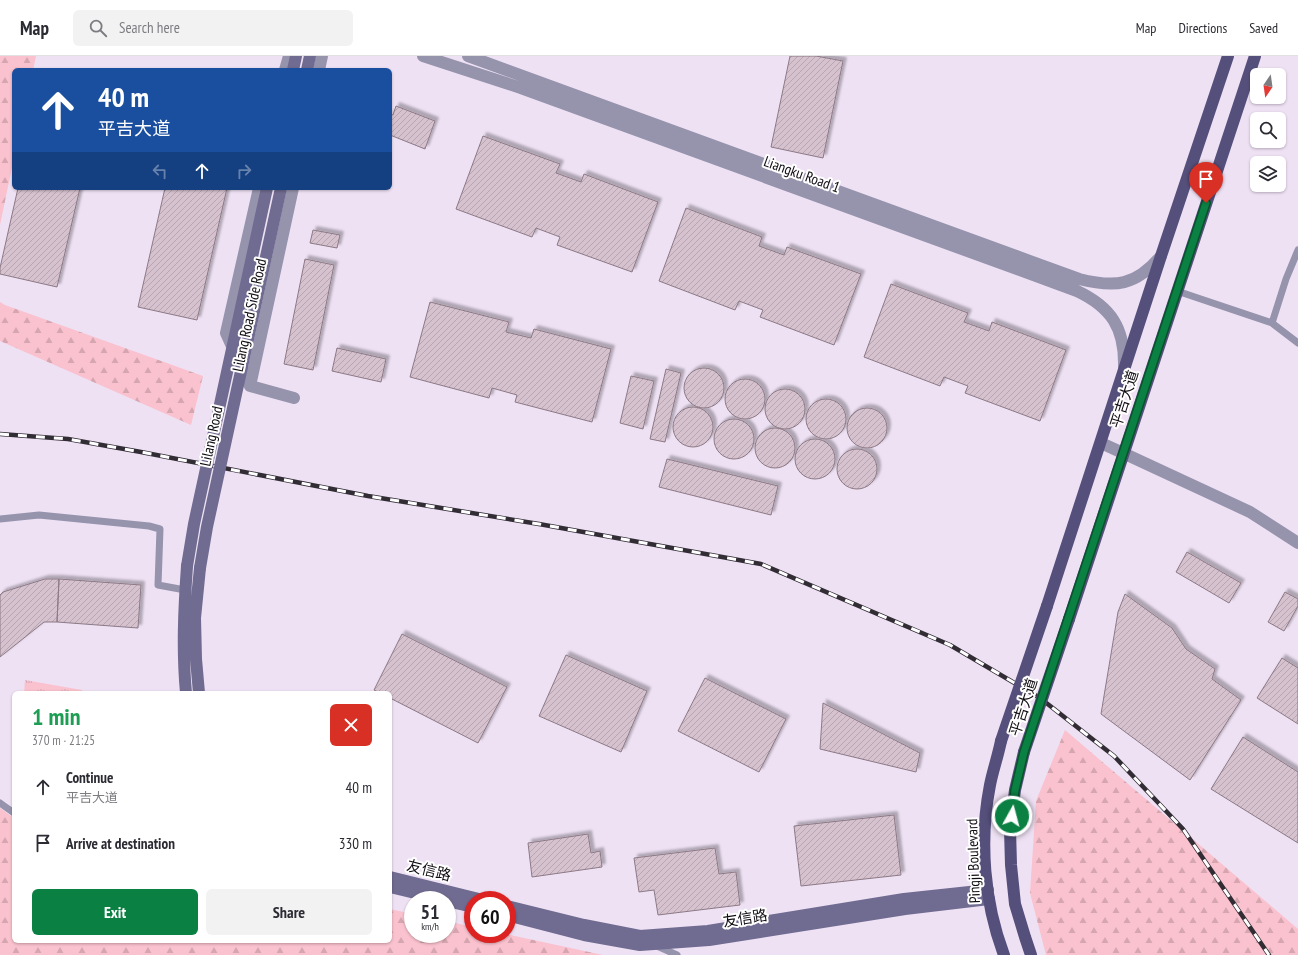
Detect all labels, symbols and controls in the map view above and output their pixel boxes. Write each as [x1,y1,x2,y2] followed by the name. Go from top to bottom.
[73,10,353,46] search box
[20,16,49,40] text: Map
[87,17,109,39] icon: search
[119,18,180,37] text: Search here
[1136,19,1156,37] text: Map
[1178,19,1227,37] text: Directions
[1249,19,1278,37] text: Saved
[1250,68,1286,104] north arrow
[1250,68,1286,192] map controls
[98,78,149,115] text: 40 m
[32,84,84,136] icon: ahead
[1250,112,1286,148] button: search
[98,117,170,140] text: 平吉大道
[761,151,843,197] street label: Liangku Road 1
[1250,156,1286,192] button: layers
[149,160,171,182] icon: left
[191,160,213,182] icon: ahead
[233,160,255,182] icon: right
[1189,162,1223,203] pin
[1195,168,1217,190] icon: arrive
[228,257,270,373] street label: Lilang Road Side Road
[1106,368,1142,430] street label: 平吉大道
[195,404,227,468] street label: Lilang Road
[1005,676,1041,738] street label: 平吉大道
[32,701,80,732] text: 1 min
[330,704,372,746] button: close
[32,732,95,749] text: 370 m · 21:25
[66,768,113,787] text: Continue
[32,776,54,798] icon: ahead
[346,778,372,797] text: 40 m
[66,789,118,806] text: 平吉大道
[991,795,1033,837] position arrow
[962,818,984,904] street label: Pingji Boulevard
[32,832,54,854] icon: arrive
[66,834,175,853] text: Arrive at destination
[339,834,372,853] text: 330 m
[405,855,453,885] street label: 友信路
[32,889,198,935] button: Exit
[206,889,372,935] button: Share
[464,891,516,943] speed limit sign: 60
[420,899,440,925] text: 51
[721,905,769,931] street label: 友信路
[421,920,439,933] text: km/h

